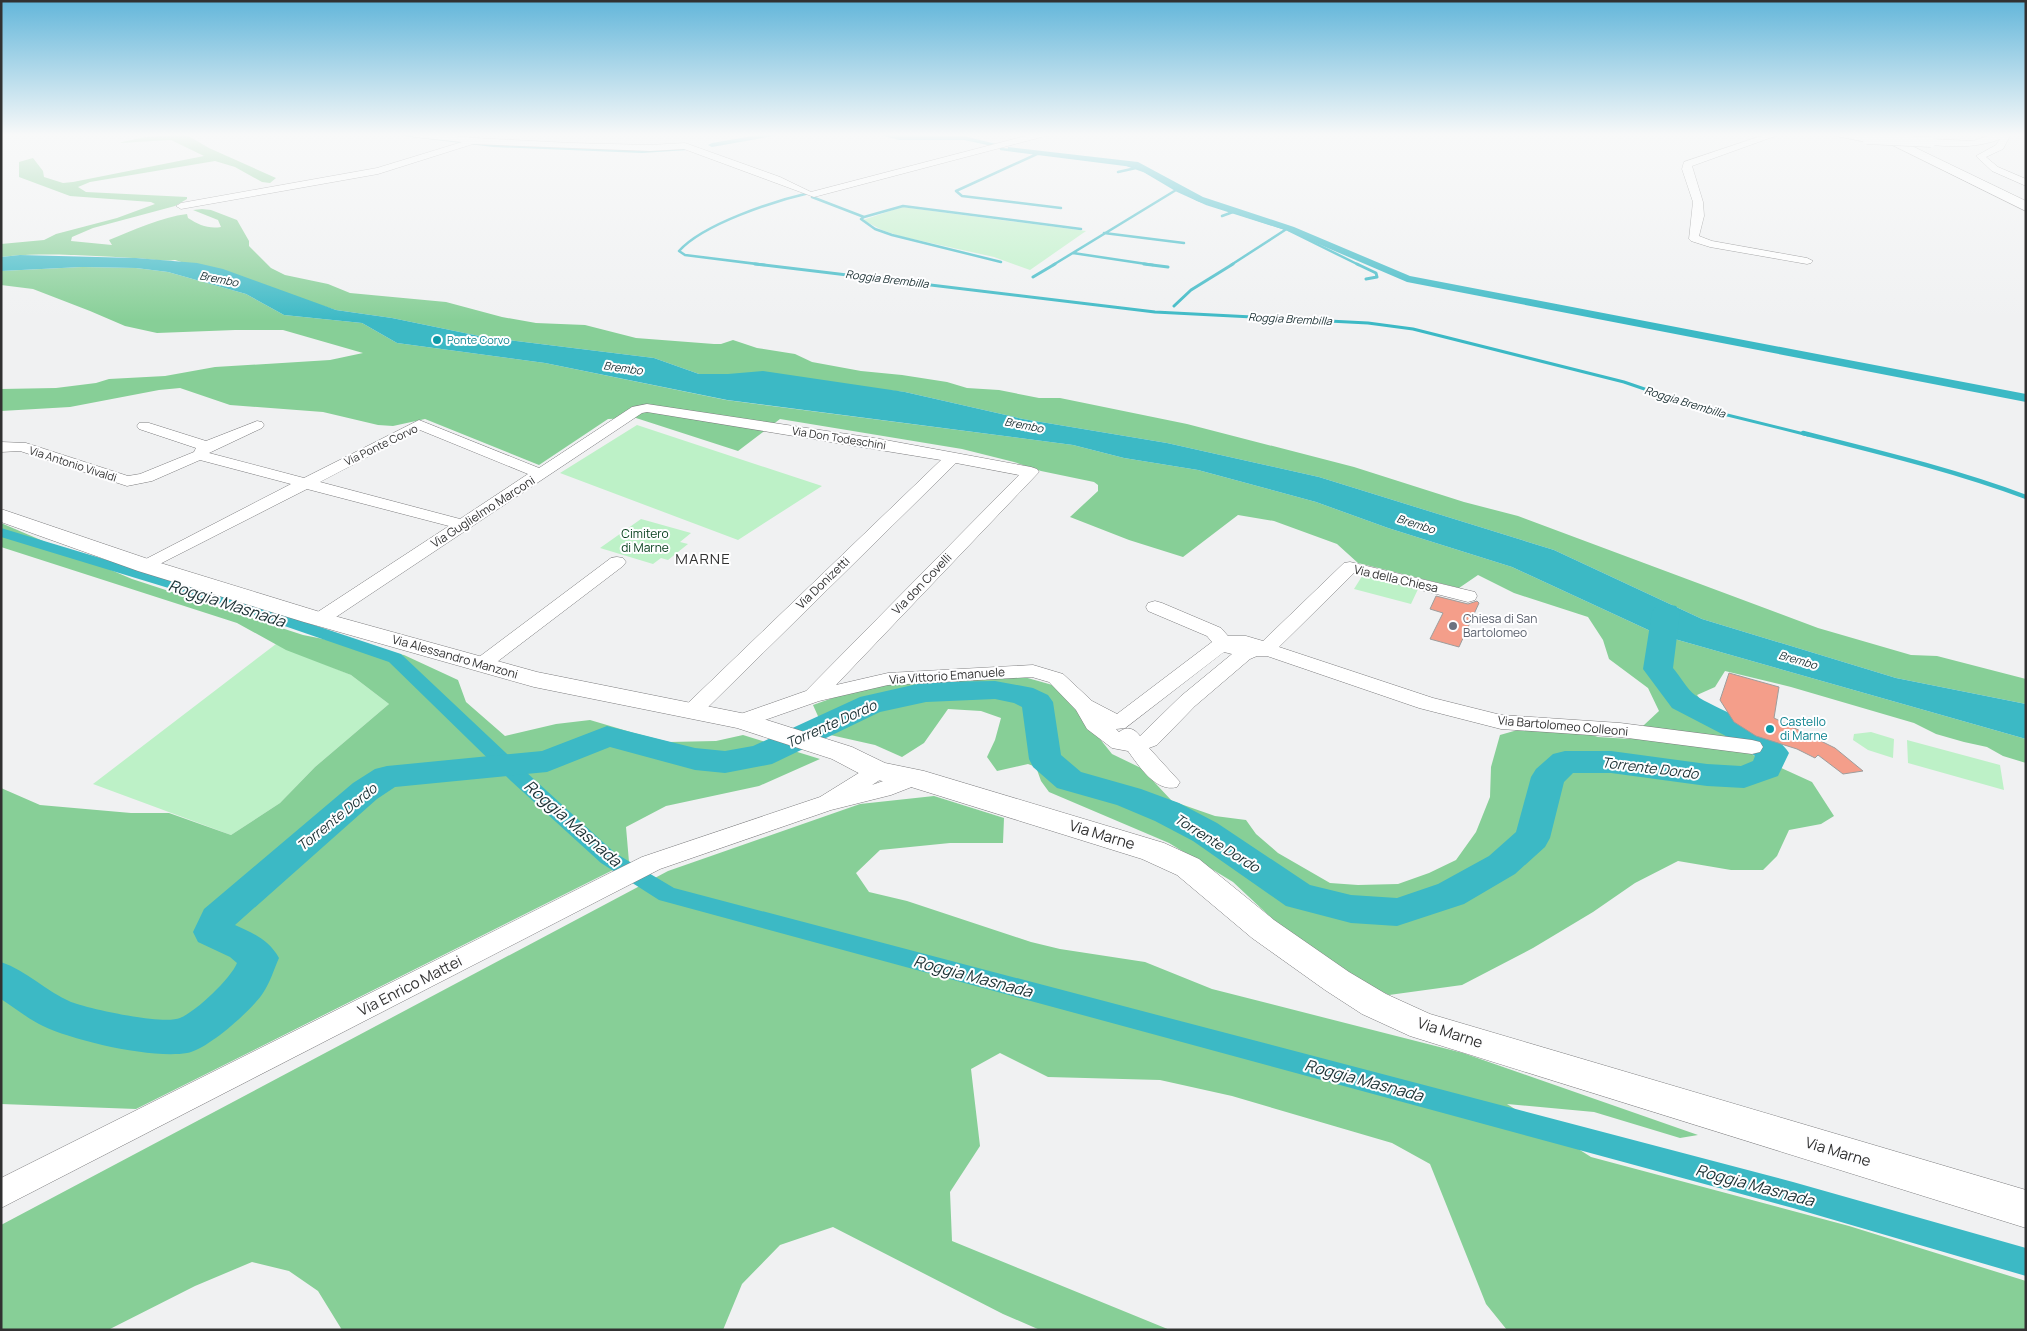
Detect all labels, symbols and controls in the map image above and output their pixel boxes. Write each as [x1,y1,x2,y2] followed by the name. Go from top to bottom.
[845,266,930,291] water label: Roggia Brembilla
[198,267,241,290] water label: Brembo
[1248,309,1333,328] water label: Roggia Brembilla
[447,332,510,347] place label: Ponte Corvo
[431,334,443,346] marker: Ponte Corvo
[603,357,645,378] water label: Brembo
[1643,382,1728,421] water label: Roggia Brembilla
[1003,413,1046,436] water label: Brembo
[342,420,420,469] street label: Via Ponte Corvo
[791,423,887,452] street label: Via Don Todeschini
[27,442,119,485] street label: Via Antonio Vivaldi
[427,471,538,552] street label: Via Guglielmo Marconi
[1395,510,1439,537] water label: Brembo
[621,525,669,556] park label: Cimitero di Marne
[675,548,731,569] district label: MARNE
[888,549,955,618] street label: Via don Covelli
[792,553,853,613] street label: Via Donizetti
[1352,561,1440,596] street label: Via della Chiesa
[166,574,289,633] water label: Roggia Masnada
[1463,610,1537,641] place label: Chiesa di San Bartolomeo
[1447,620,1459,632] marker: Chiesa di San Bartolomeo
[390,630,520,683] street label: Via Alessandro Manzoni
[1777,647,1820,673] water label: Brembo
[888,663,1005,688] street label: Via Vittorio Emanuele
[783,695,880,752] water label: Torrente Dordo
[1497,711,1629,740] street label: Via Bartolomeo Colleoni
[1780,713,1828,744] place label: Castello di Marne
[1764,723,1776,735] marker: Castello di Marne
[1601,752,1700,783] water label: Torrente Dordo
[520,775,627,872] water label: Roggia Masnada
[293,778,381,855] water label: Torrente Dordo
[1171,809,1264,877] water label: Torrente Dordo
[1067,815,1138,855] street label: Via Marne
[354,950,465,1021] street label: Via Enrico Mattei
[911,950,1036,1003] water label: Roggia Masnada
[1415,1012,1486,1053] street label: Via Marne
[1302,1054,1427,1107] water label: Roggia Masnada
[1803,1132,1874,1172] street label: Via Marne
[1693,1159,1818,1212] water label: Roggia Masnada

